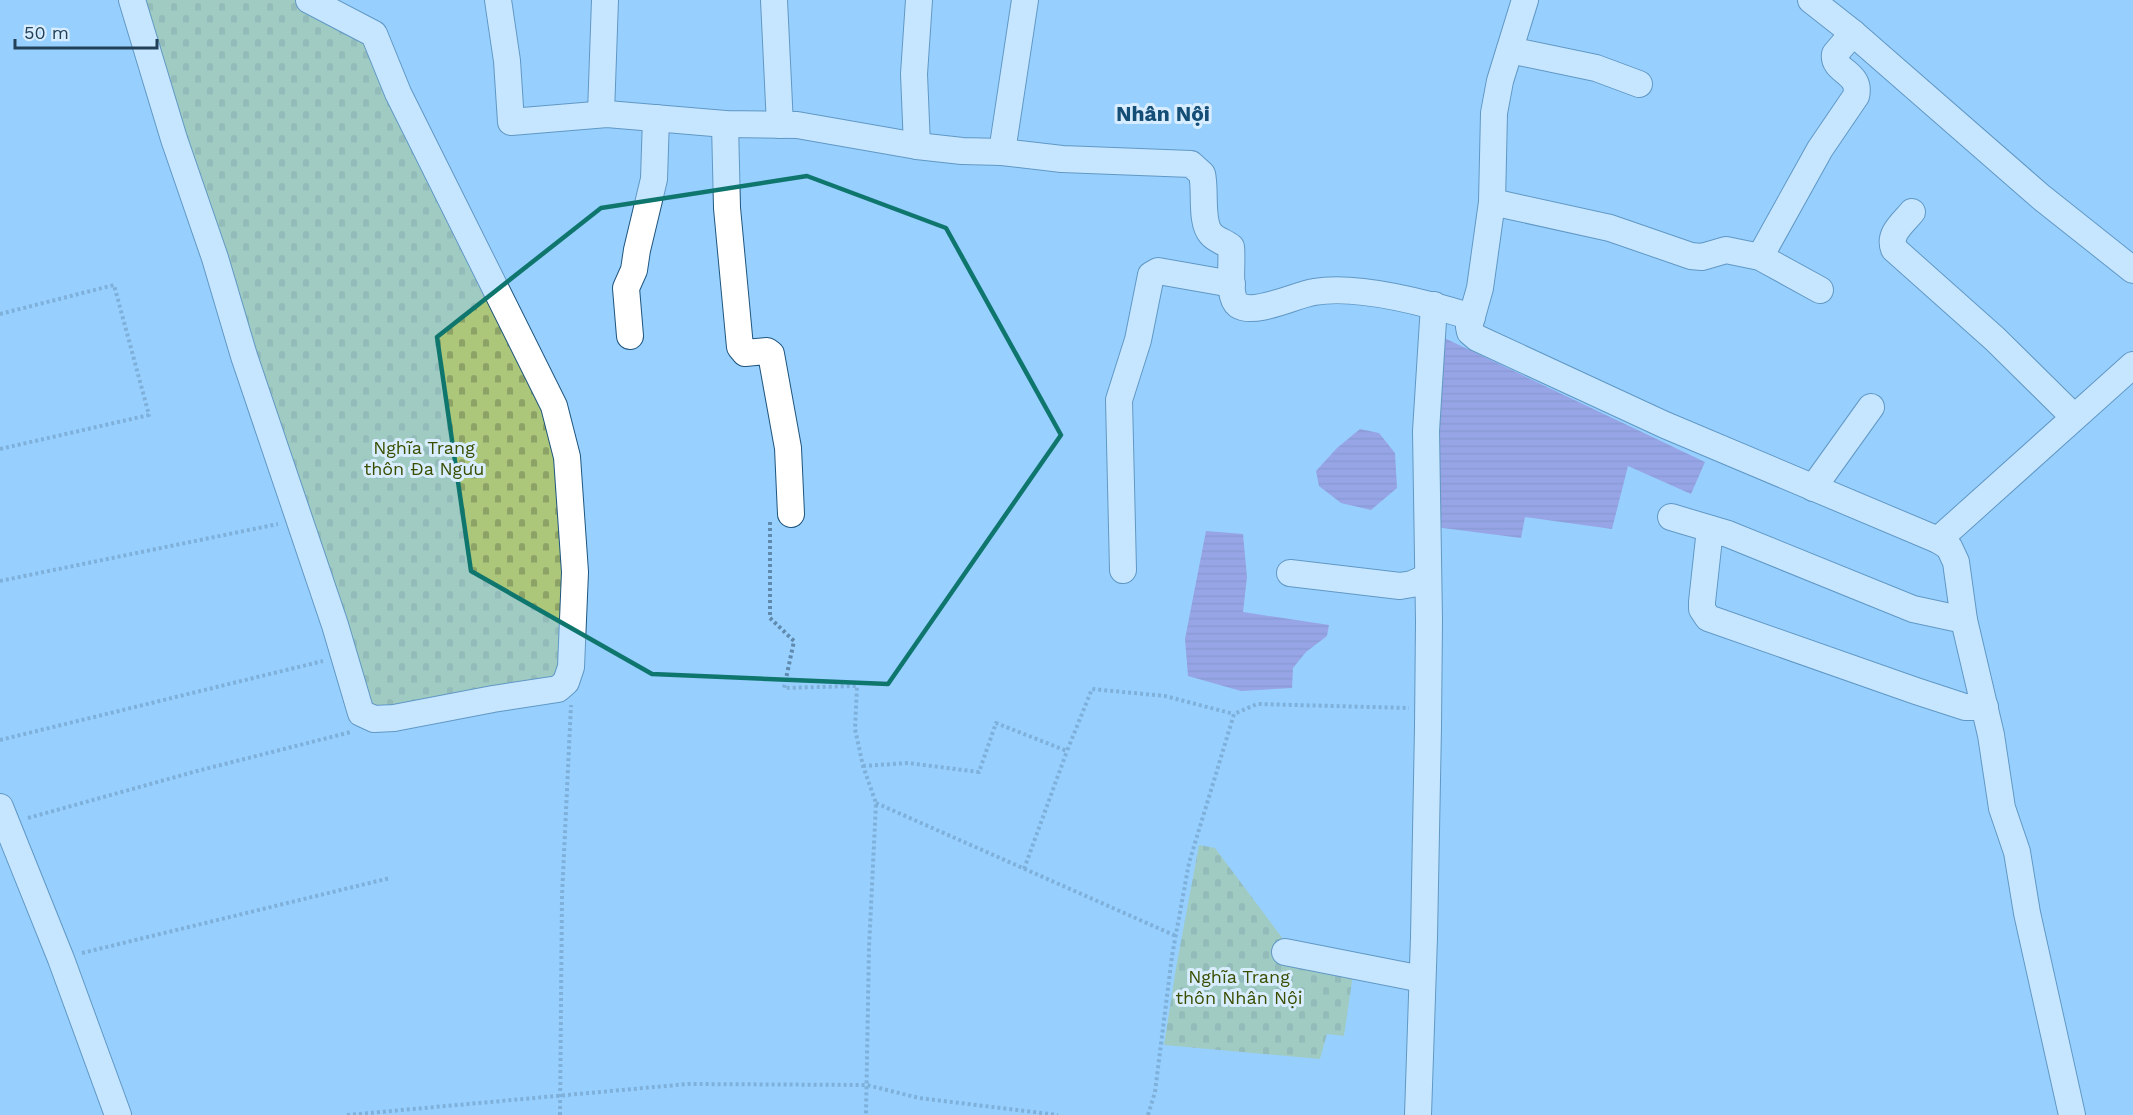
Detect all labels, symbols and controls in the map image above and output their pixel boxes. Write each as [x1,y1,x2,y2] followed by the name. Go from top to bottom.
[15,12,158,50] scale bar
[24,22,69,43] text: 50 m
[1116,101,1210,126] district label: Nhân Nội
[364,437,484,479] park label: Nghĩa Trang thôn Đa Ngưu
[1175,966,1303,1008] park label: Nghĩa Trang thôn Nhân Nội

